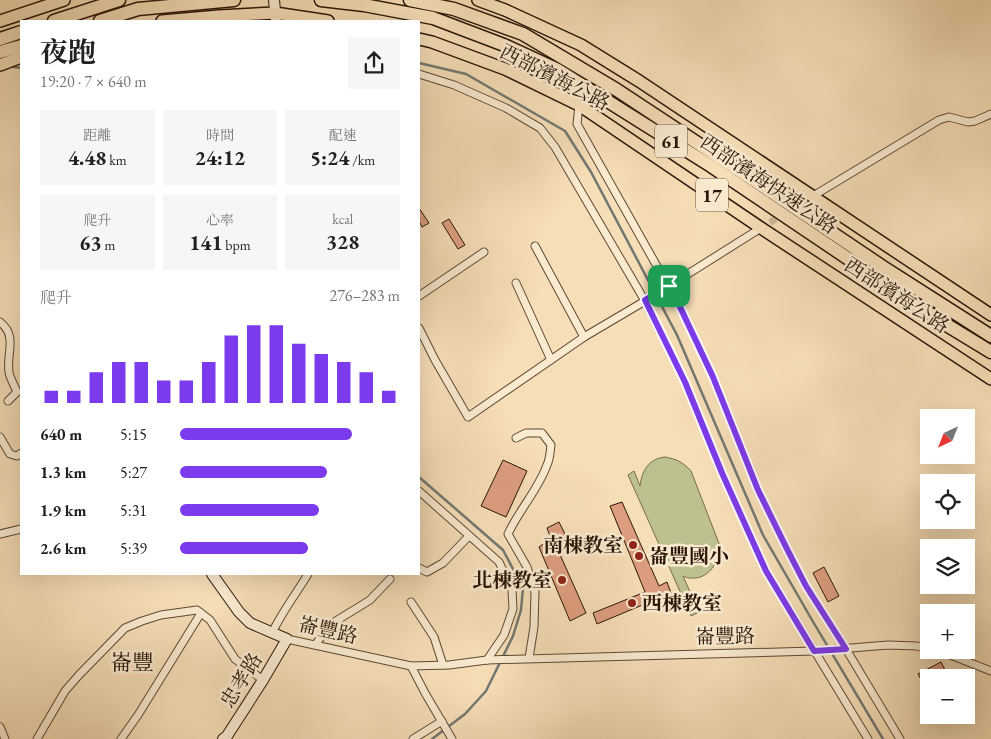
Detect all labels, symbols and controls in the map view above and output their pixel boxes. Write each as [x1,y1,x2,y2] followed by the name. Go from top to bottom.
[40,34,96,70] text: 夜跑
[348,37,400,89] button: share
[496,38,614,116] street label: 西部濱海公路
[40,71,147,92] text: 19:20 · 7 × 640 m
[655,124,687,158] road number: 61
[83,126,111,144] text: 距離
[206,126,234,144] text: 時間
[329,126,357,144] text: 配速
[695,128,843,240] street label: 西部濱海快速公路
[68,144,106,171] text: 4.48
[195,144,245,171] text: 24:12
[310,144,349,171] text: 5:24
[106,151,127,169] text: km
[349,151,375,169] text: /km
[696,178,728,212] road number: 17
[332,210,353,228] text: kcal
[83,211,111,229] text: 爬升
[206,211,234,229] text: 心率
[326,228,359,255] text: 328
[79,229,102,256] text: 63
[189,229,223,256] text: 141
[102,236,115,254] text: m
[223,236,251,254] text: bpm
[840,251,954,339] street label: 西部濱海公路
[648,265,690,307] pin
[655,272,683,300] icon: arrive
[329,285,400,306] text: 276–283 m
[40,287,72,308] text: 爬升
[920,409,975,464] north arrow
[920,409,975,724] map controls
[40,424,82,445] text: 640 m
[120,424,147,445] text: 5:15
[40,462,86,483] text: 1.3 km
[120,462,147,483] text: 5:27
[920,474,975,529] button: locate
[40,500,86,521] text: 1.9 km
[120,500,147,521] text: 5:31
[543,532,623,558] place label: 南棟教室
[40,538,86,559] text: 2.6 km
[120,538,147,559] text: 5:39
[627,539,639,551] marker: 南棟教室
[920,539,975,594] button: layers
[649,543,729,569] place label: 崙豐國小
[633,550,645,562] marker: 崙豐國小
[472,567,552,593] place label: 北棟教室
[556,574,568,586] marker: 北棟教室
[642,590,722,616] place label: 西棟教室
[626,597,638,609] marker: 西棟教室
[920,604,975,659] button: +
[296,611,360,649] street label: 崙豐路
[695,622,755,650] street label: 崙豐路
[110,648,154,677] district label: 崙豐
[214,648,268,712] street label: 忠孝路
[920,669,975,724] button: −

